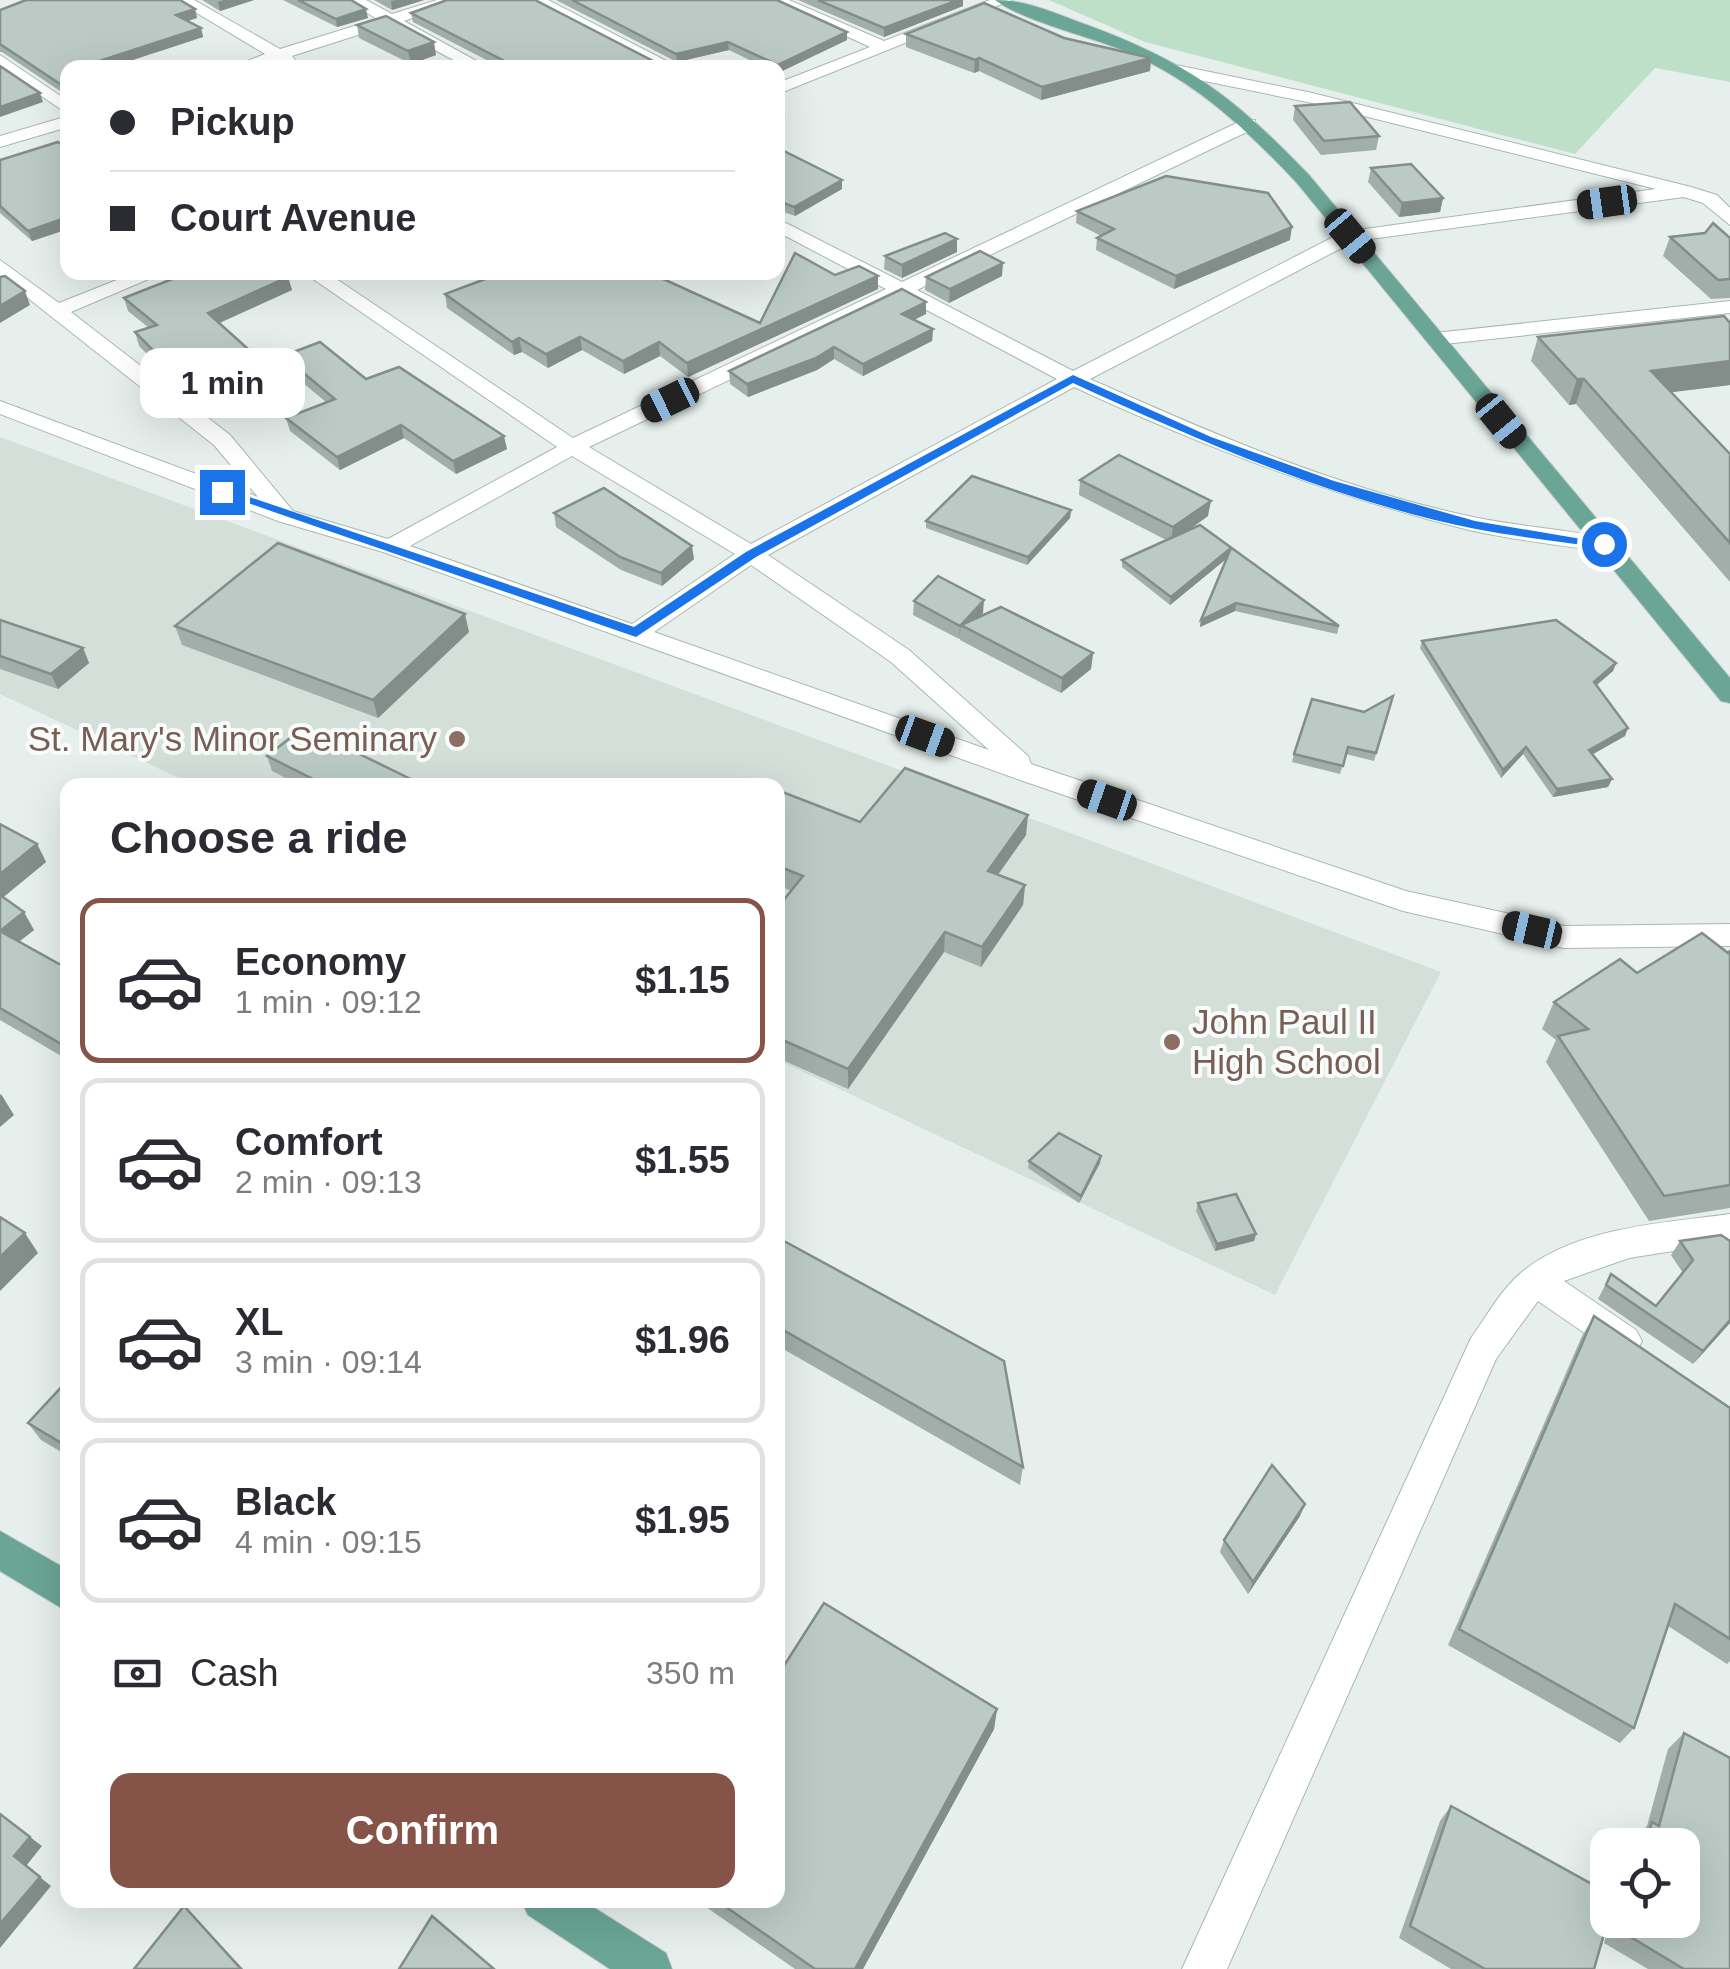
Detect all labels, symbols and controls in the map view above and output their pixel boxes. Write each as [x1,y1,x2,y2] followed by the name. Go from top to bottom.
[170,101,295,143] text: Pickup
[1575,183,1639,221] car
[170,197,416,239] text: Court Avenue
[1319,203,1381,269] car
[140,347,304,417] callout: 1 min
[181,365,264,401] text: 1 min
[636,373,704,427] car
[1470,388,1532,454] car
[200,470,245,515] route end
[1582,522,1627,567] route start
[892,712,958,760] car
[28,719,437,758] place label: St. Mary's Minor Seminary
[446,728,468,750] marker: St. Mary's Minor Seminary
[1074,776,1140,824] car
[110,812,408,863] text: Choose a ride
[1499,909,1565,951] car
[115,936,205,1026] icon: car
[235,941,406,983] text: Economy
[635,959,730,1001] text: $1.15
[235,984,422,1020] text: 1 min · 09:12
[1192,1002,1381,1081] place label: John Paul II High School
[1161,1031,1183,1053] marker: John Paul II High School
[115,1116,205,1206] icon: car
[235,1121,383,1163] text: Comfort
[635,1139,730,1181] text: $1.55
[235,1164,422,1200] text: 2 min · 09:13
[115,1296,205,1386] icon: car
[235,1301,284,1343] text: XL
[635,1319,730,1361] text: $1.96
[235,1344,422,1380] text: 3 min · 09:14
[115,1476,205,1566] icon: car
[235,1481,336,1523] text: Black
[635,1499,730,1541] text: $1.95
[235,1524,422,1560] text: 4 min · 09:15
[110,1646,165,1701] icon: cash
[190,1652,279,1694] text: Cash
[646,1655,735,1691] text: 350 m
[110,1773,735,1888] button: Confirm
[1590,1828,1700,1938] map controls
[1590,1828,1700,1938] button: locate

